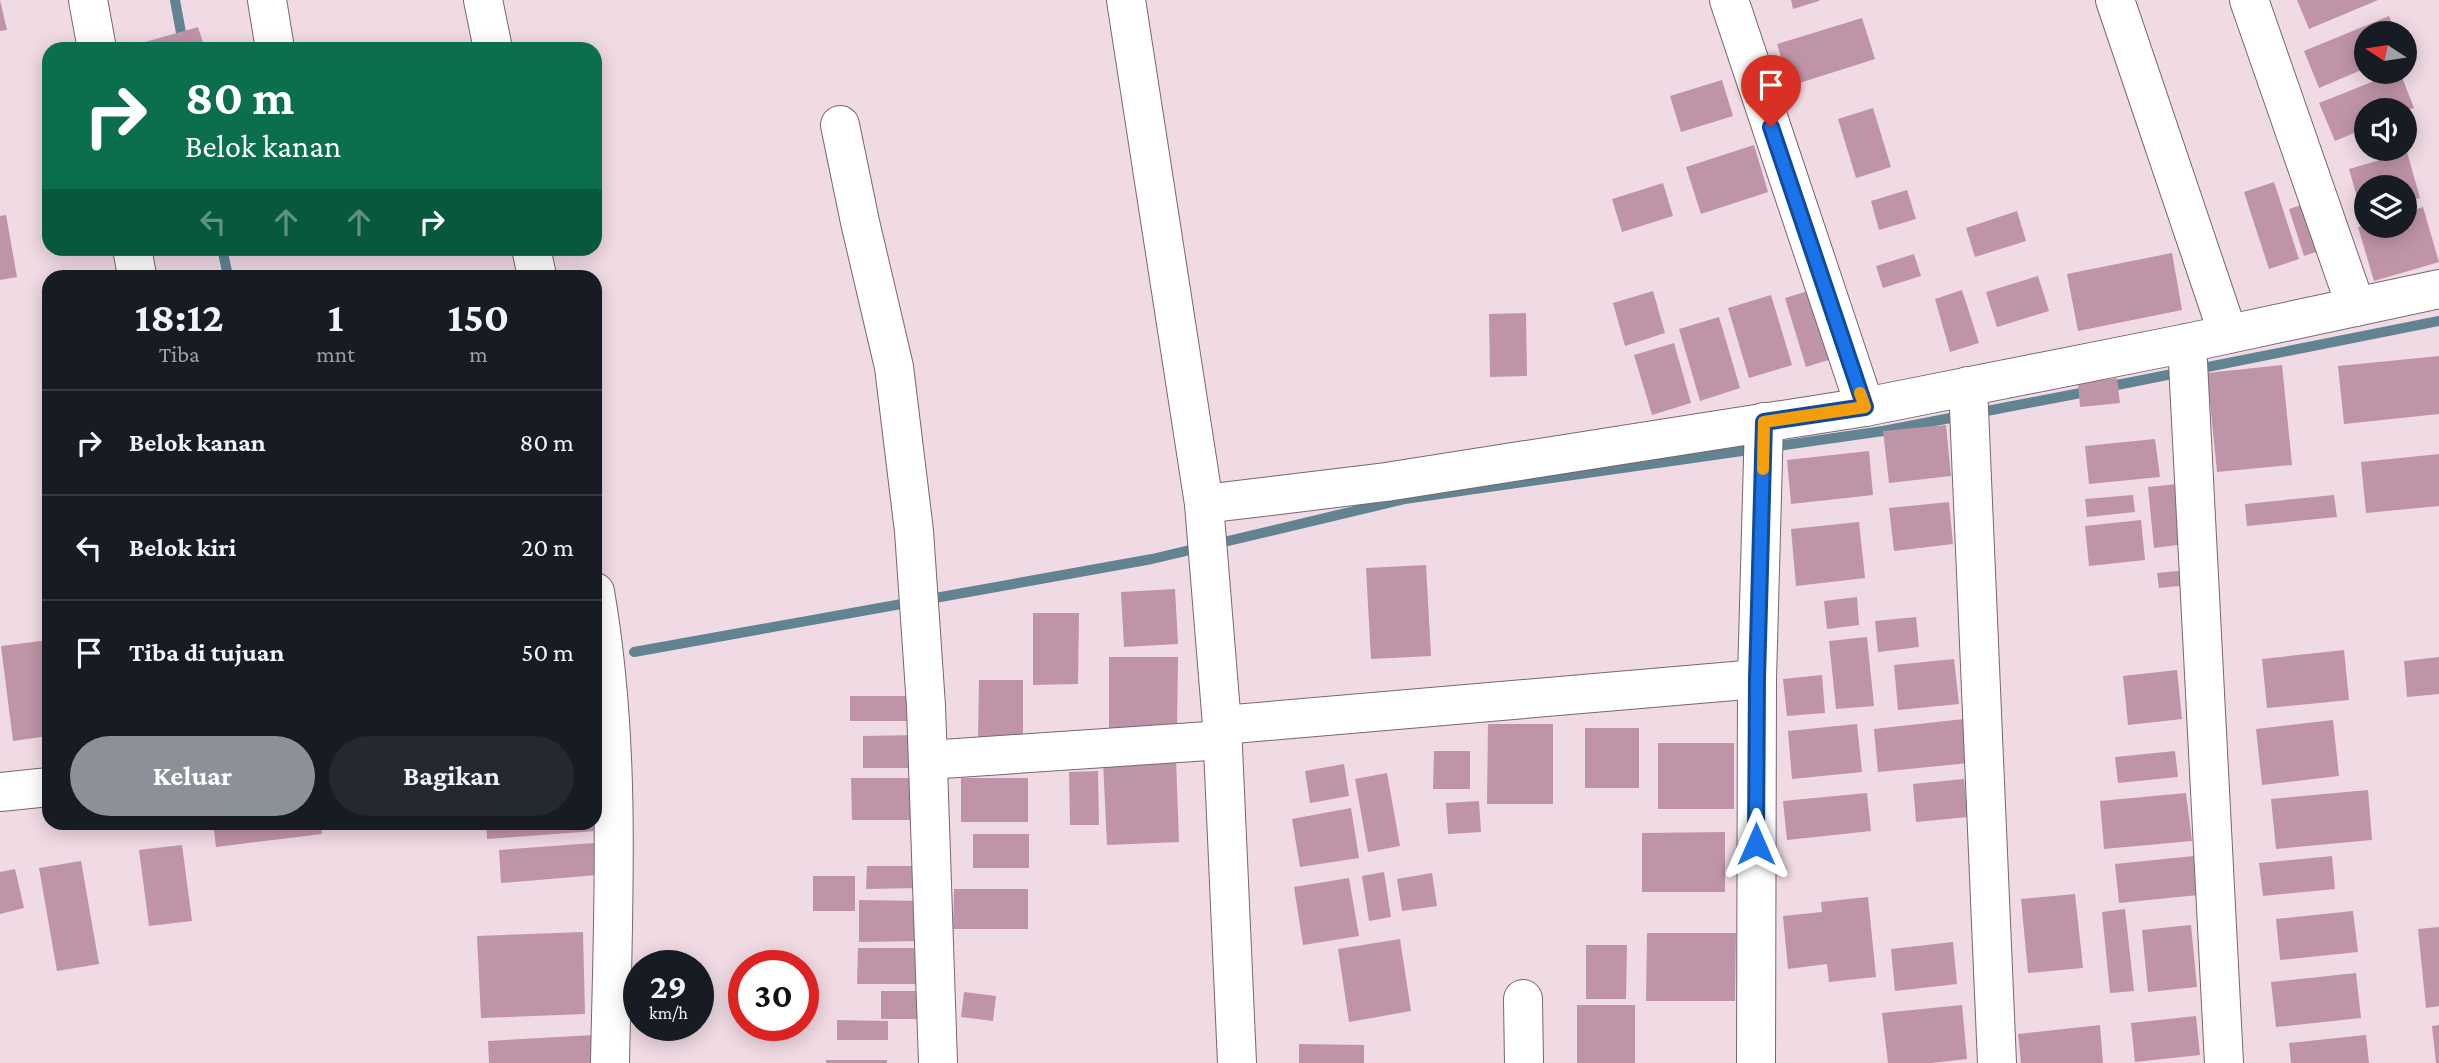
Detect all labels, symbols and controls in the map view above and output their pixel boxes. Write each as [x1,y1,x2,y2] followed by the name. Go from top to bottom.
[2354,21,2417,84] north arrow
[2354,21,2417,238] map controls
[1741,55,1801,127] pin
[1752,66,1790,104] icon: arrive
[70,70,161,161] icon: right
[185,70,294,125] text: 80 m
[2354,98,2417,161] button: sound
[185,128,341,164] text: Belok kanan
[2354,175,2417,238] button: layers
[194,203,232,241] icon: left
[267,203,305,241] icon: ahead
[340,203,378,241] icon: ahead
[413,203,451,241] icon: right
[135,293,224,340] text: 18:12
[328,293,343,340] text: 1
[447,293,509,340] text: 150
[159,341,200,367] text: Tiba
[316,341,355,367] text: mnt
[469,341,488,367] text: m
[70,424,108,462] icon: right
[129,428,266,457] text: Belok kanan
[520,428,574,457] text: 80 m
[70,529,108,567] icon: left
[129,533,236,562] text: Belok kiri
[521,533,574,562] text: 20 m
[70,634,108,672] icon: arrive
[129,638,284,667] text: Tiba di tujuan
[521,638,574,667] text: 50 m
[70,736,315,816] button: Keluar
[329,736,574,816] button: Bagikan
[1719,807,1793,881] position arrow
[728,950,819,1041] speed limit sign: 30
[650,967,687,1006] text: 29
[649,1003,688,1023] text: km/h

